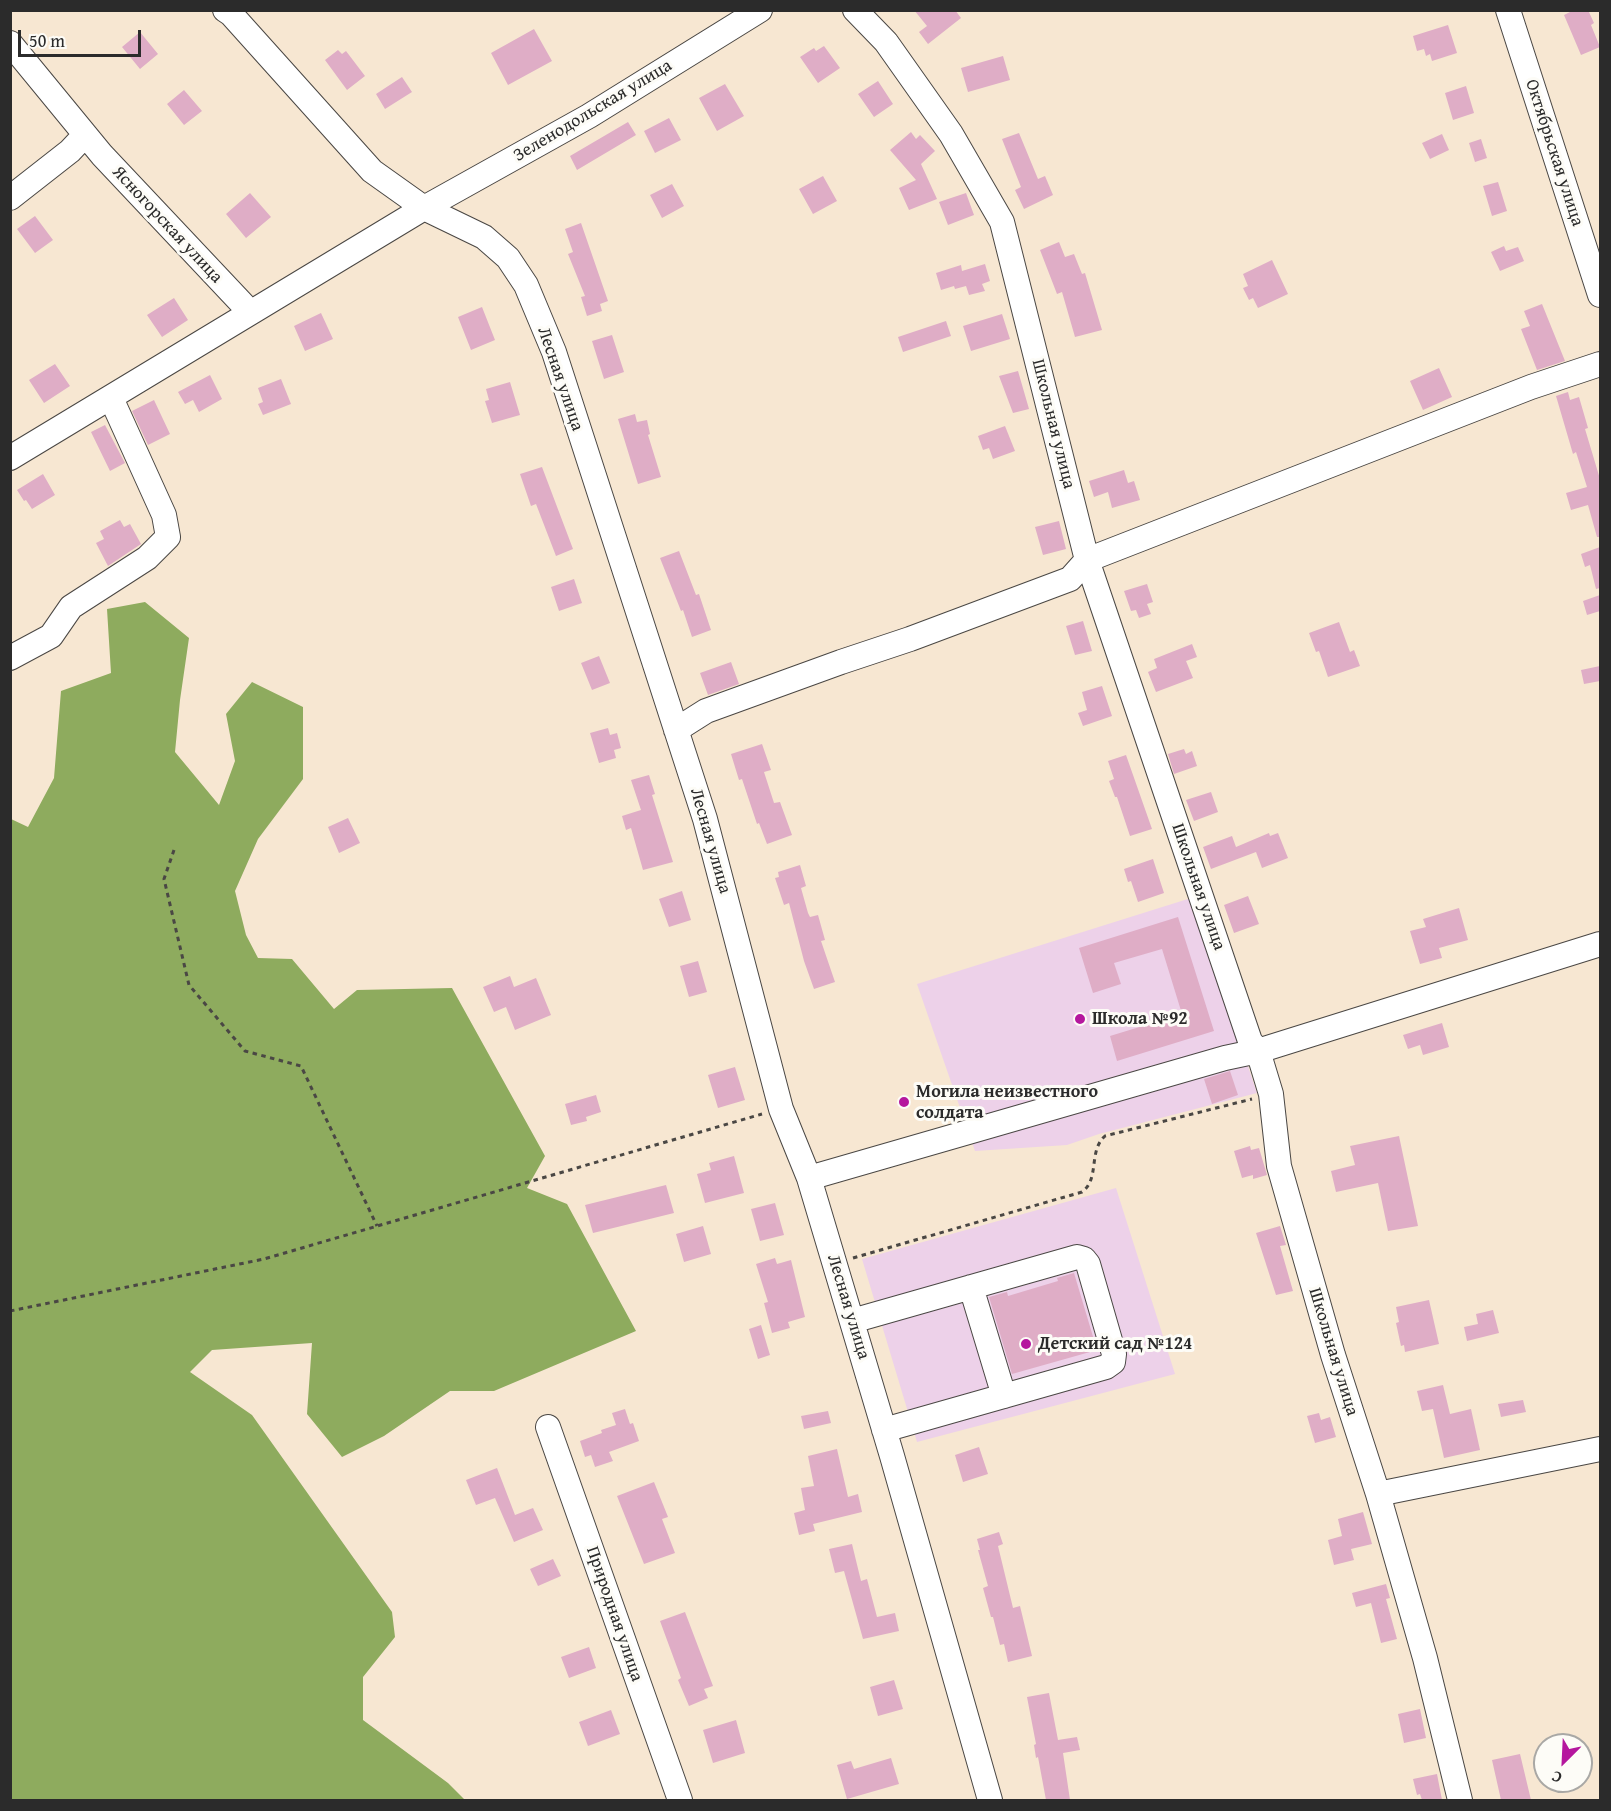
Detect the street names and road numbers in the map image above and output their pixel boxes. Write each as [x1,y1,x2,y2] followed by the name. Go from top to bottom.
[510,55,676,167] street label: Зеленодольская улица
[1520,77,1588,229] street label: Октябрьская улица
[107,162,227,288] street label: Ясногорская улица
[532,324,588,434] street label: Лесная улица
[1026,357,1080,491] street label: Школьная улица
[685,786,735,896] street label: Лесная улица
[1166,821,1230,953] street label: Школьная улица
[822,1252,874,1362] street label: Лесная улица
[1303,1285,1363,1419] street label: Школьная улица
[581,1544,647,1684] street label: Природная улица

